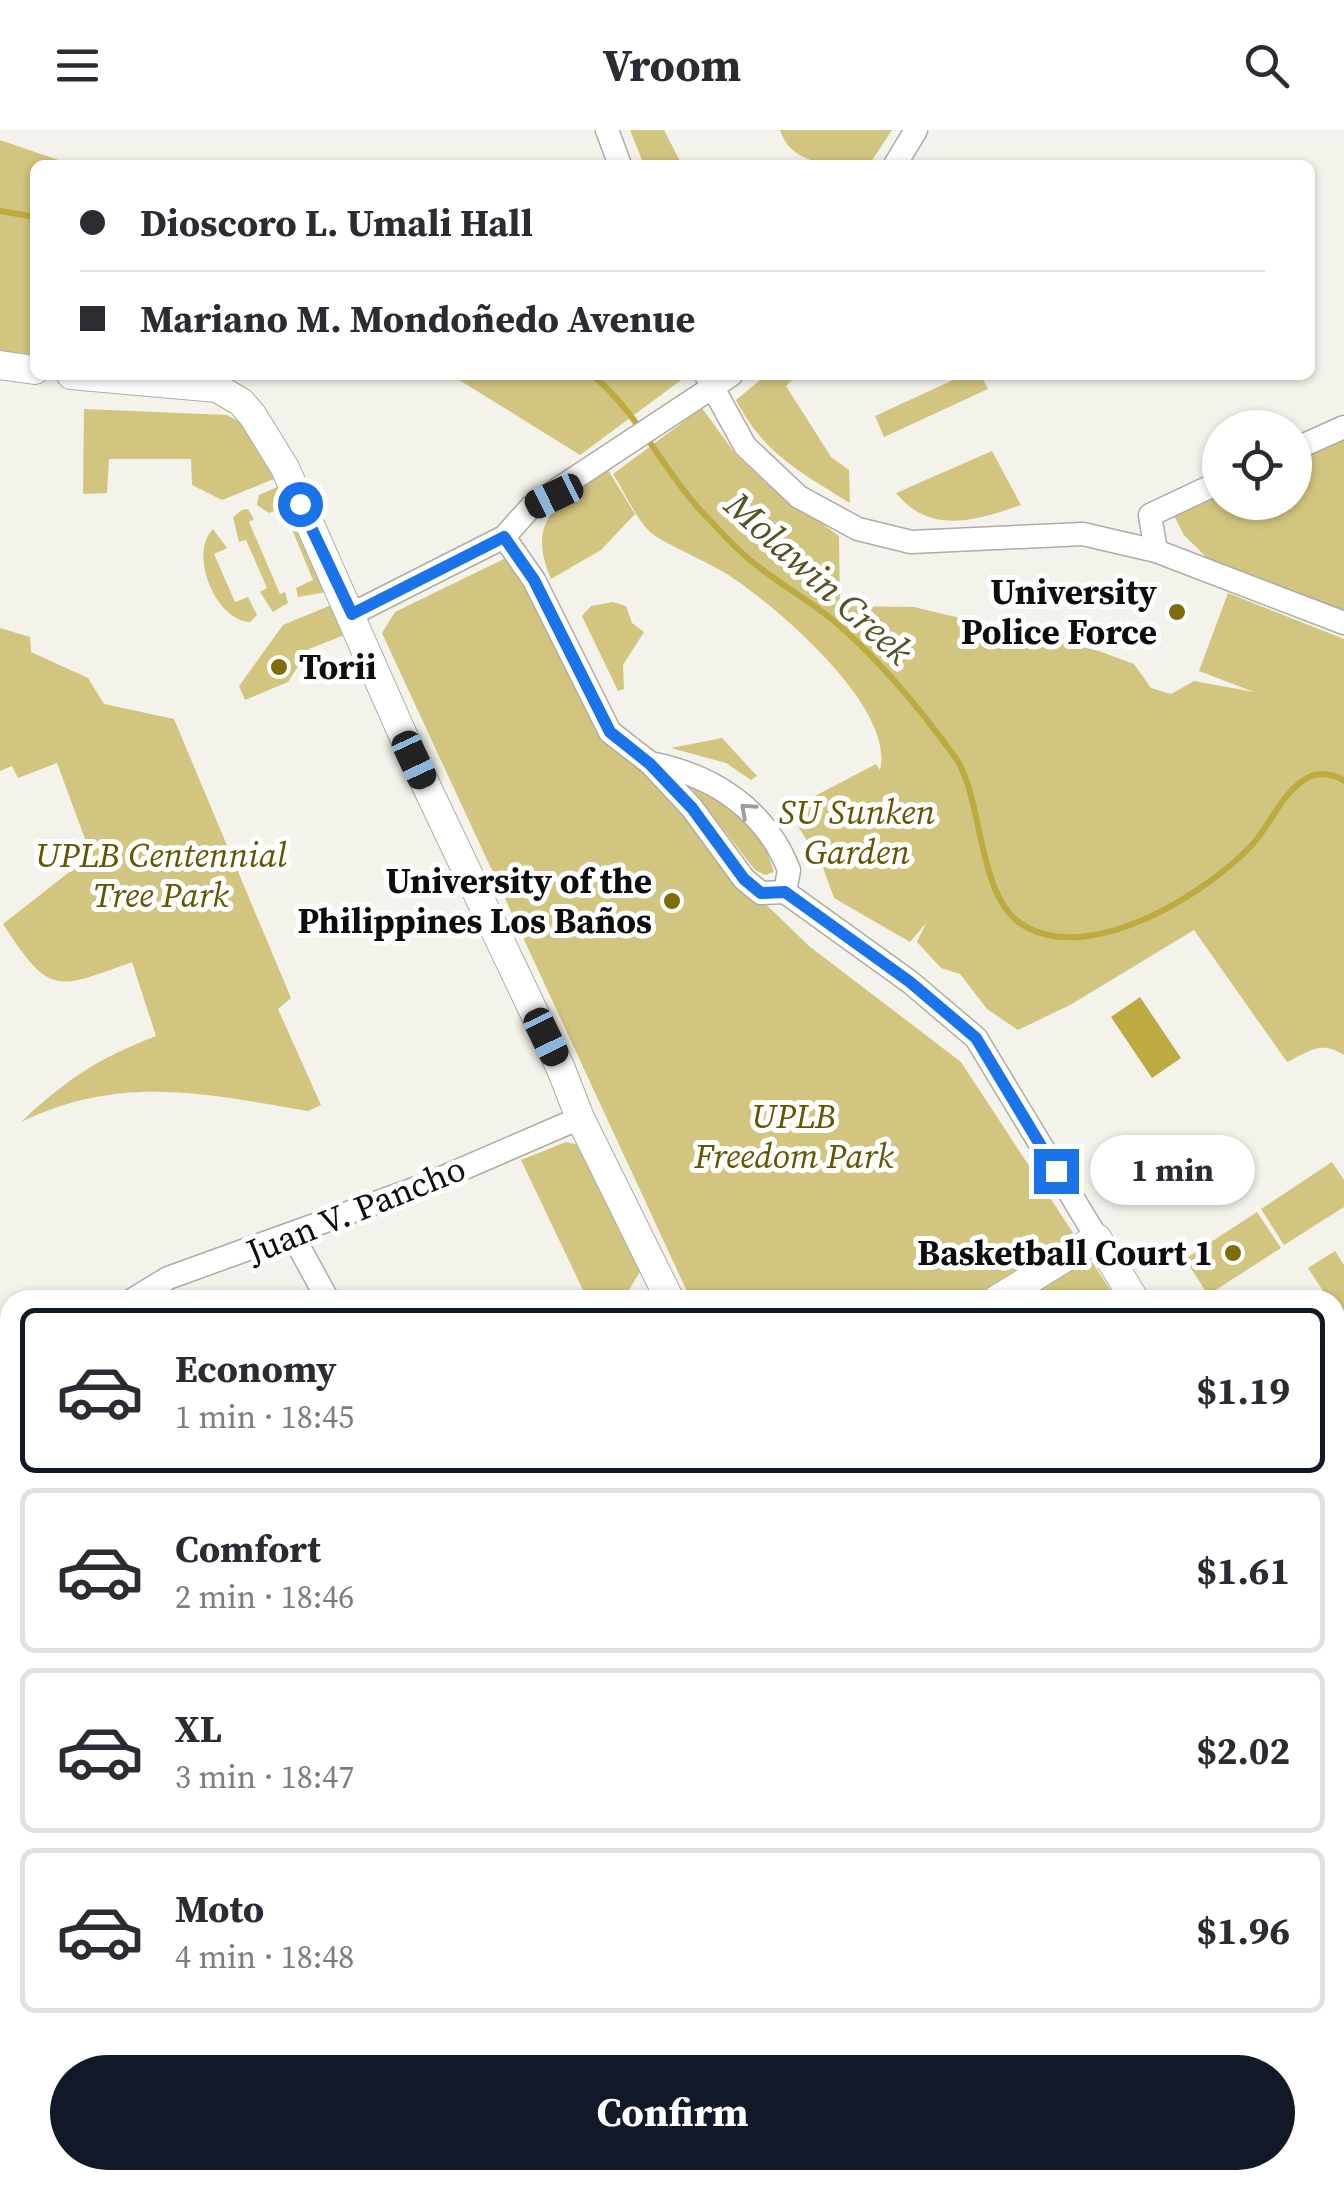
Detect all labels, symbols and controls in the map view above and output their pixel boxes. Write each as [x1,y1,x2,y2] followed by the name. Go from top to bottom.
[603,34,741,96] text: Vroom
[50,38,105,93] icon: menu
[1239,38,1294,93] icon: search
[140,197,533,249] text: Dioscoro L. Umali Hall
[140,293,695,345] text: Mariano M. Mondoñedo Avenue
[1202,410,1312,520] map controls
[1202,410,1312,520] button: locate
[520,469,588,523] car
[713,479,924,677] water label: Molawin Creek
[278,482,323,527] route start
[961,568,1157,656] place label: University Police Force
[1166,601,1188,623] marker: University Police Force
[299,643,377,691] place label: Torii
[268,656,290,678] marker: Torii
[388,726,440,794] car
[779,788,936,876] park label: SU Sunken Garden
[740,803,759,821] one-way arrow
[35,831,287,919] park label: UPLB Centennial Tree Park
[297,857,652,945] place label: University of the Philippines Los Baños
[661,890,683,912] marker: University of the Philippines Los Baños
[519,1003,573,1071] car
[693,1092,894,1180] park label: UPLB Freedom Park
[1091,1136,1256,1206] callout: 1 min
[238,1144,473,1276] street label: Juan V. Pancho
[1131,1148,1214,1192] text: 1 min
[1034,1149,1079,1194] route end
[917,1229,1213,1277] place label: Basketball Court 1
[1222,1242,1244,1264] marker: Basketball Court 1
[175,1343,337,1395] text: Economy
[55,1346,145,1436] icon: car
[1196,1365,1290,1417] text: $1.19
[175,1395,354,1439] text: 1 min · 18:45
[175,1523,321,1575] text: Comfort
[55,1526,145,1616] icon: car
[1196,1545,1290,1597] text: $1.61
[175,1575,354,1619] text: 2 min · 18:46
[175,1703,222,1755] text: XL
[55,1706,145,1796] icon: car
[1196,1725,1290,1777] text: $2.02
[175,1755,354,1799] text: 3 min · 18:47
[175,1883,264,1935] text: Moto
[55,1886,145,1976] icon: car
[1196,1905,1290,1957] text: $1.96
[175,1935,354,1979] text: 4 min · 18:48
[50,2055,1295,2170] button: Confirm

